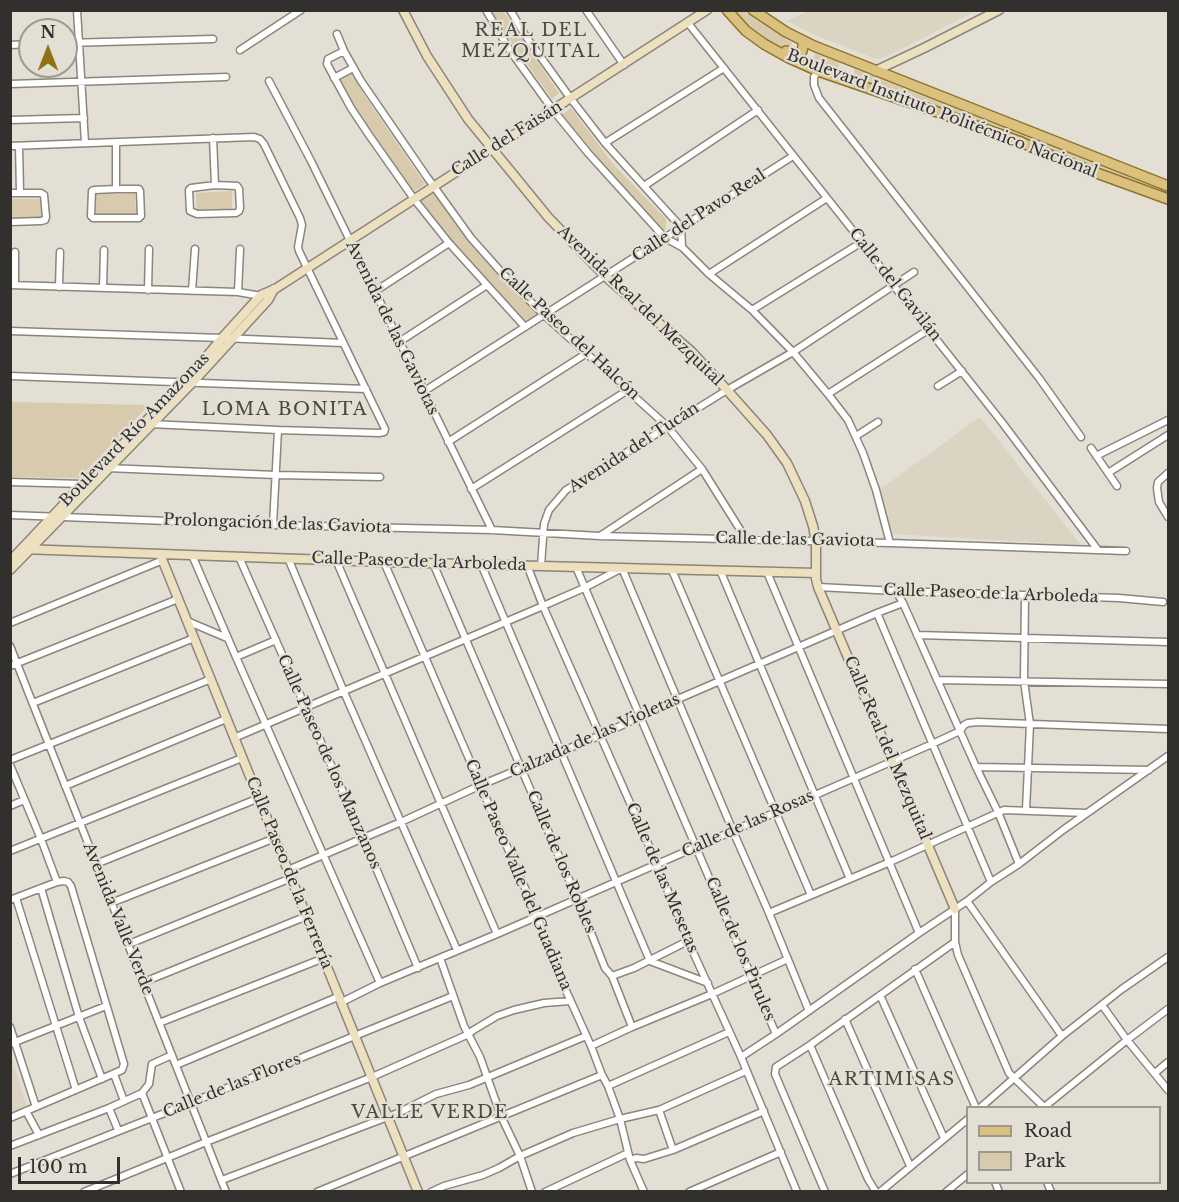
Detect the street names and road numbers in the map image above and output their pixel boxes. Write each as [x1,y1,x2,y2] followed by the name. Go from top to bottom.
[784,46,1100,182] street label: Boulevard Instituto Politécnico Nacional
[448,97,566,181] street label: Calle del Faisán
[629,166,769,266] street label: Calle del Pavo Real
[553,222,727,390] street label: Avenida Real del Mezquital
[845,225,945,345] street label: Calle del Gavilán
[341,238,443,418] street label: Avenida de las Gaviotas
[495,264,643,404] street label: Calle Paseo del Halcón
[56,349,214,511] street label: Boulevard Río Amazonas
[565,399,703,497] street label: Avenida del Tucán
[163,510,391,538] street label: Prolongación de las Gaviota
[715,529,875,551] street label: Calle de las Gaviota
[311,549,527,575] street label: Calle Paseo de la Arboleda
[883,581,1099,607] street label: Calle Paseo de la Arboleda
[273,652,385,872] street label: Calle Paseo de los Manzanos
[840,653,934,843] street label: Calle Real del Mezquital
[507,690,683,782] street label: Calzada de las Violetas
[460,756,576,994] street label: Calle Paseo Valle del Guadiana
[242,774,336,972] street label: Calle Paseo de la Ferrería
[679,786,817,862] street label: Calle de las Rosas
[522,788,600,936] street label: Calle de los Robles
[622,800,702,956] street label: Calle de las Mesetas
[79,840,157,998] street label: Avenida Valle Verde
[701,874,779,1024] street label: Calle de los Pirules
[160,1050,304,1122] street label: Calle de las Flores

